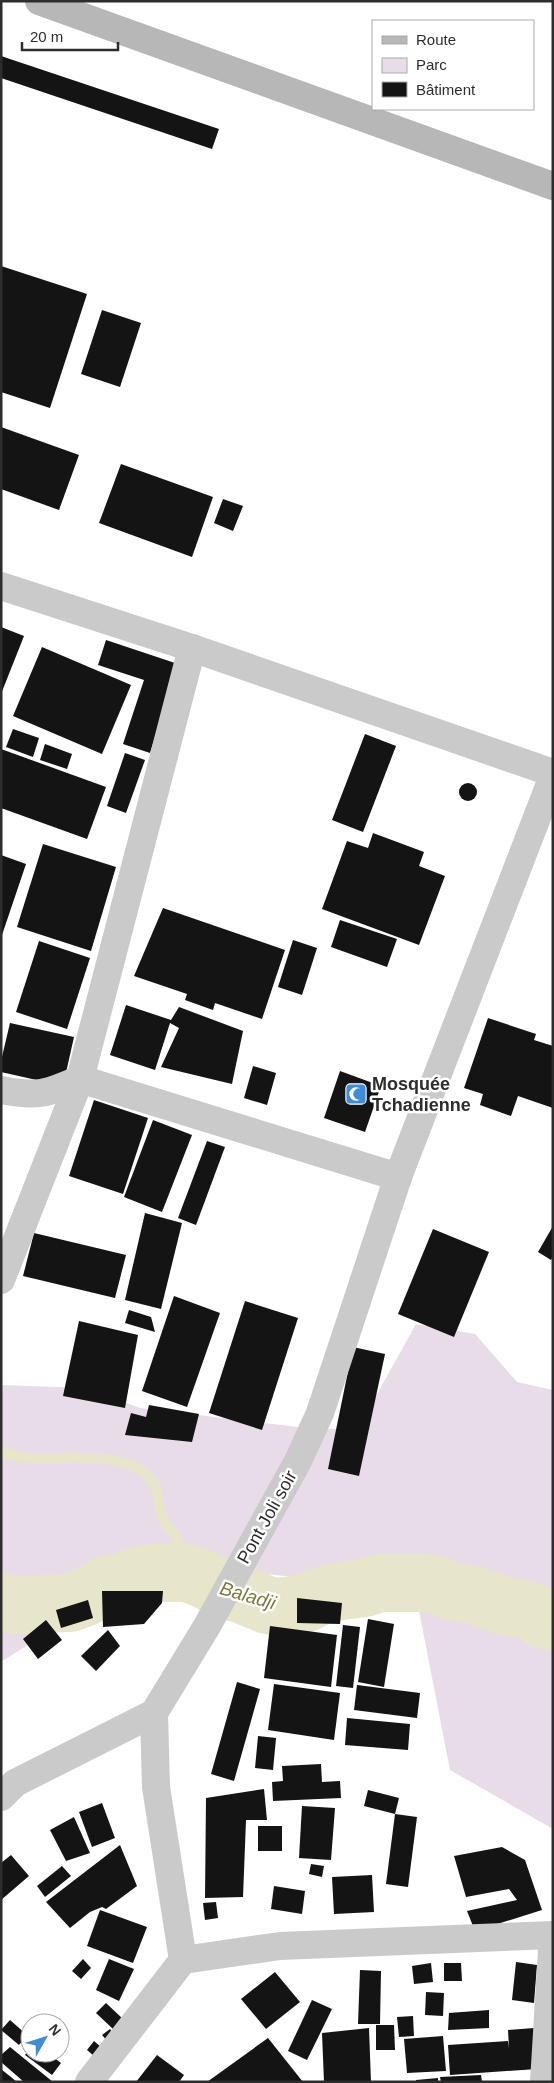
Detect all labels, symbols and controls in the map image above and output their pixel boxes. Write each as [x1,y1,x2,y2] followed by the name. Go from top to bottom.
[22,20,119,52] scale bar
[372,20,534,110] legend
[30,28,63,45] text: 20 m
[416,31,456,48] text: Route
[416,56,447,73] text: Parc
[416,81,476,98] text: Bâtiment
[372,1074,471,1115] place label: Mosquée Tchadienne
[344,1082,368,1106] mosque icon: Mosquée Tchadienne
[233,1467,301,1567] street label: Pont Joli soir
[218,1578,279,1614] water label: Baladji
[20,2013,70,2063] north arrow
[46,2021,65,2039] text: N

